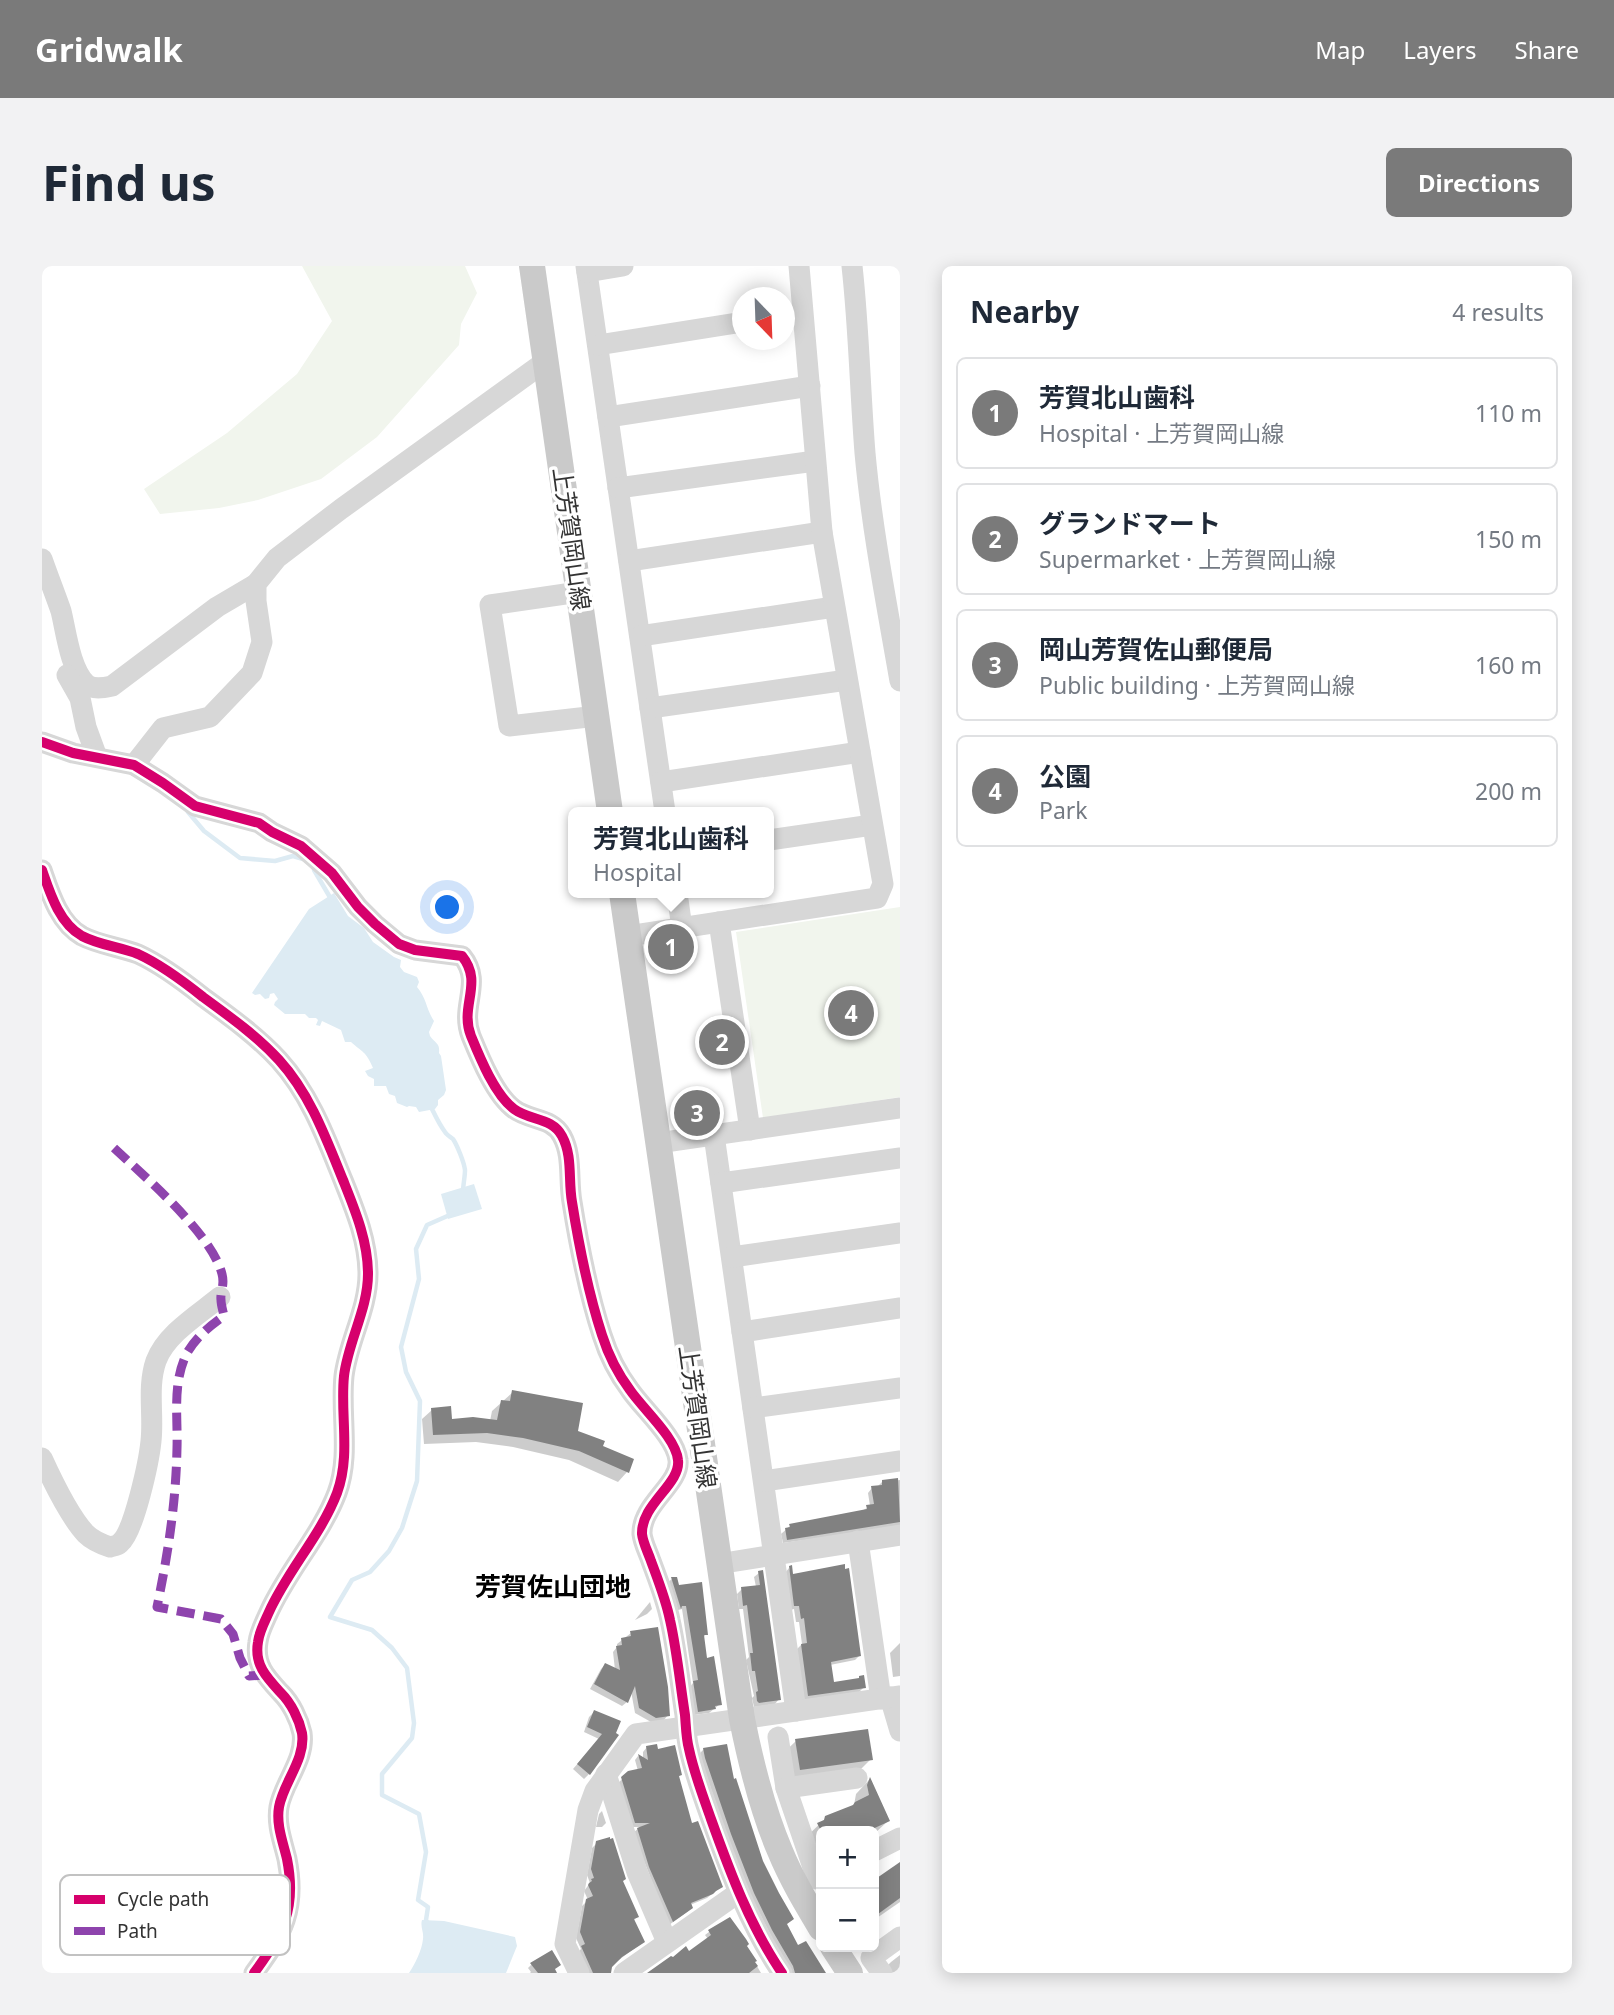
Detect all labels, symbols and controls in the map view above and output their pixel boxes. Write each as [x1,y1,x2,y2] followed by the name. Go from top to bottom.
[35,27,183,72] text: Gridwalk
[1315,33,1365,66] text: Map
[1403,33,1477,66] text: Layers
[1515,33,1579,66] text: Share
[1386,148,1572,217] button: Directions
[42,149,216,215] text: Find us
[732,287,795,350] north arrow
[970,291,1079,332] text: Nearby
[1452,296,1544,328] text: 4 results
[1039,379,1195,415] text: 芳賀北山歯科
[988,397,1002,429] text: 1
[1475,397,1542,429] text: 110 m
[1039,417,1284,449] text: Hospital · 上芳賀岡山線
[546,465,599,612] street label: 上芳賀岡山線
[1039,505,1221,541] text: グランドマート
[988,523,1002,555] text: 2
[1475,523,1542,555] text: 150 m
[1039,543,1336,575] text: Supermarket · 上芳賀岡山線
[1039,631,1273,667] text: 岡山芳賀佐山郵便局
[988,649,1002,681] text: 3
[1475,649,1542,681] text: 160 m
[1039,669,1355,701] text: Public building · 上芳賀岡山線
[1039,758,1091,794] text: 公園
[988,775,1002,807] text: 4
[1475,775,1542,807] text: 200 m
[1039,794,1088,826] text: Park
[568,807,774,898] popup
[593,820,749,856] text: 芳賀北山歯科
[593,856,682,888] text: Hospital
[430,890,464,924] your location
[648,921,694,973] pin: 1
[828,987,874,1039] pin: 4
[699,1016,745,1068] pin: 2
[674,1087,720,1139] pin: 3
[672,1343,725,1490] street label: 上芳賀岡山線
[475,1568,631,1604] district label: 芳賀佐山団地
[816,1826,879,1952] map controls
[816,1826,879,1889] button: +
[60,1875,290,1955] legend
[117,1886,209,1912] text: Cycle path
[816,1889,879,1952] button: −
[117,1918,158,1944] text: Path

